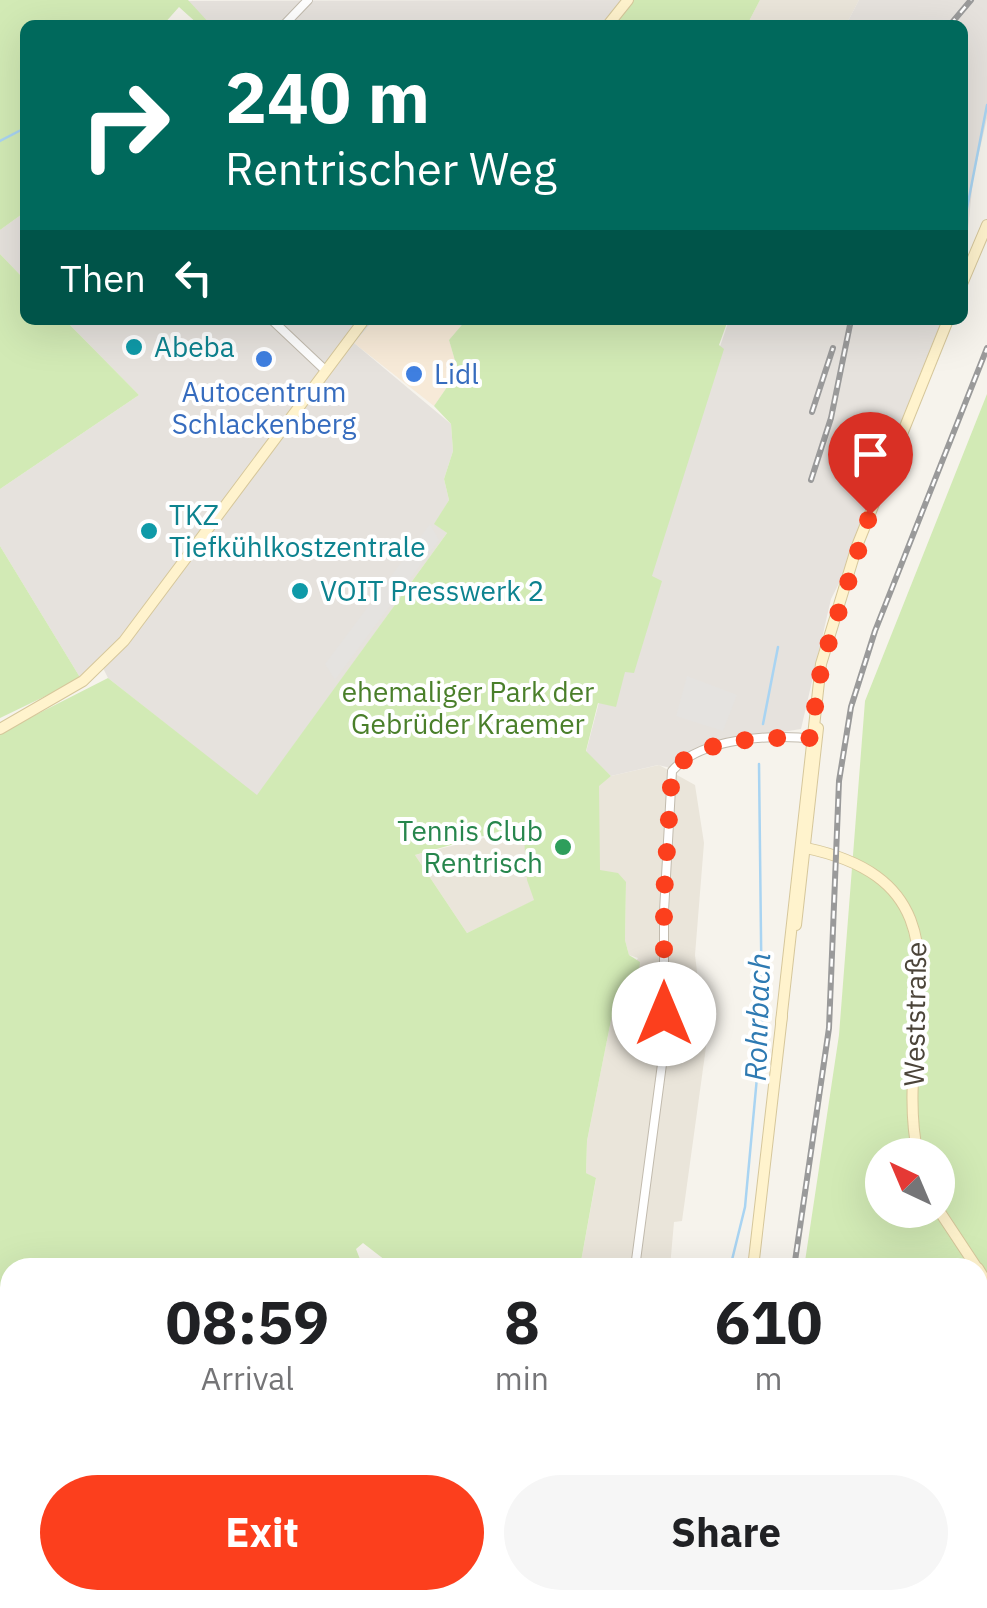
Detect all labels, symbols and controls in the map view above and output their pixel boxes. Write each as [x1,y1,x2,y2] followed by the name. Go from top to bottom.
[225,51,430,142] text: 240 m
[60,60,190,190] icon: right
[225,139,557,197] text: Rentrischer Weg
[166,250,221,305] icon: left
[60,253,146,302] text: Then
[154,328,235,365] place label: Abeba
[123,336,145,358] marker: Abeba
[253,348,275,370] marker: Autocentrum Schlackenberg
[434,355,479,392] place label: Lidl
[403,363,425,385] marker: Lidl
[172,373,356,442] place label: Autocentrum Schlackenberg
[828,412,913,515] pin
[843,427,898,482] icon: arrive
[169,496,426,565] place label: TKZ Tiefkühlkostzentrale
[138,520,160,542] marker: TKZ Tiefkühlkostzentrale
[320,572,544,609] place label: VOIT Presswerk 2
[289,580,311,602] marker: VOIT Presswerk 2
[342,673,594,742] park label: ehemaliger Park der Gebrüder Kraemer
[397,812,543,881] place label: Tennis Club Rentrisch
[552,836,574,858] marker: Tennis Club Rentrisch
[895,941,934,1087] street label: Weststraße
[735,952,778,1082] water label: Rohrbach
[612,962,716,1066] position arrow
[865,1138,955,1228] north arrow
[865,1138,955,1228] map controls
[166,1282,329,1361] text: 08:59
[504,1282,540,1361] text: 8
[714,1282,822,1361] text: 610
[201,1357,294,1399] text: Arrival
[495,1357,549,1399] text: min
[755,1357,782,1399] text: m
[40,1475,484,1590] button: Exit
[504,1475,948,1590] button: Share

